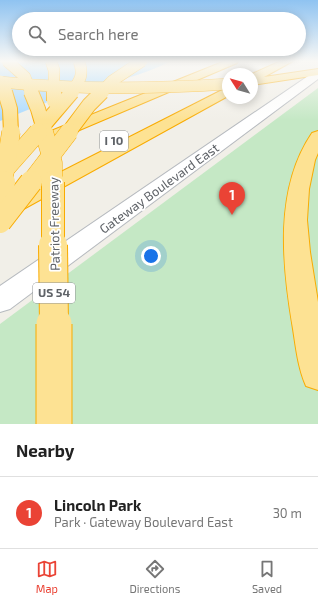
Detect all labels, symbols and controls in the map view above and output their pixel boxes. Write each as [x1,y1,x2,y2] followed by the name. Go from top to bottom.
[12,12,306,56] search box
[26,23,48,45] icon: search
[58,25,139,43] text: Search here
[222,68,258,104] north arrow
[100,131,128,151] road number: I 10
[96,139,222,237] street label: Gateway Boulevard East
[45,177,63,271] street label: Patriot Freeway
[219,182,245,215] pin: 1
[141,246,161,266] your location
[33,283,75,303] road number: US 54
[16,440,74,460] text: Nearby
[54,496,141,514] text: Lincoln Park
[26,505,32,521] text: 1
[273,505,302,521] text: 30 m
[54,514,233,530] text: Park · Gateway Boulevard East
[36,558,58,595] tab: Map
[130,558,180,595] tab: Directions
[252,558,282,595] tab: Saved

